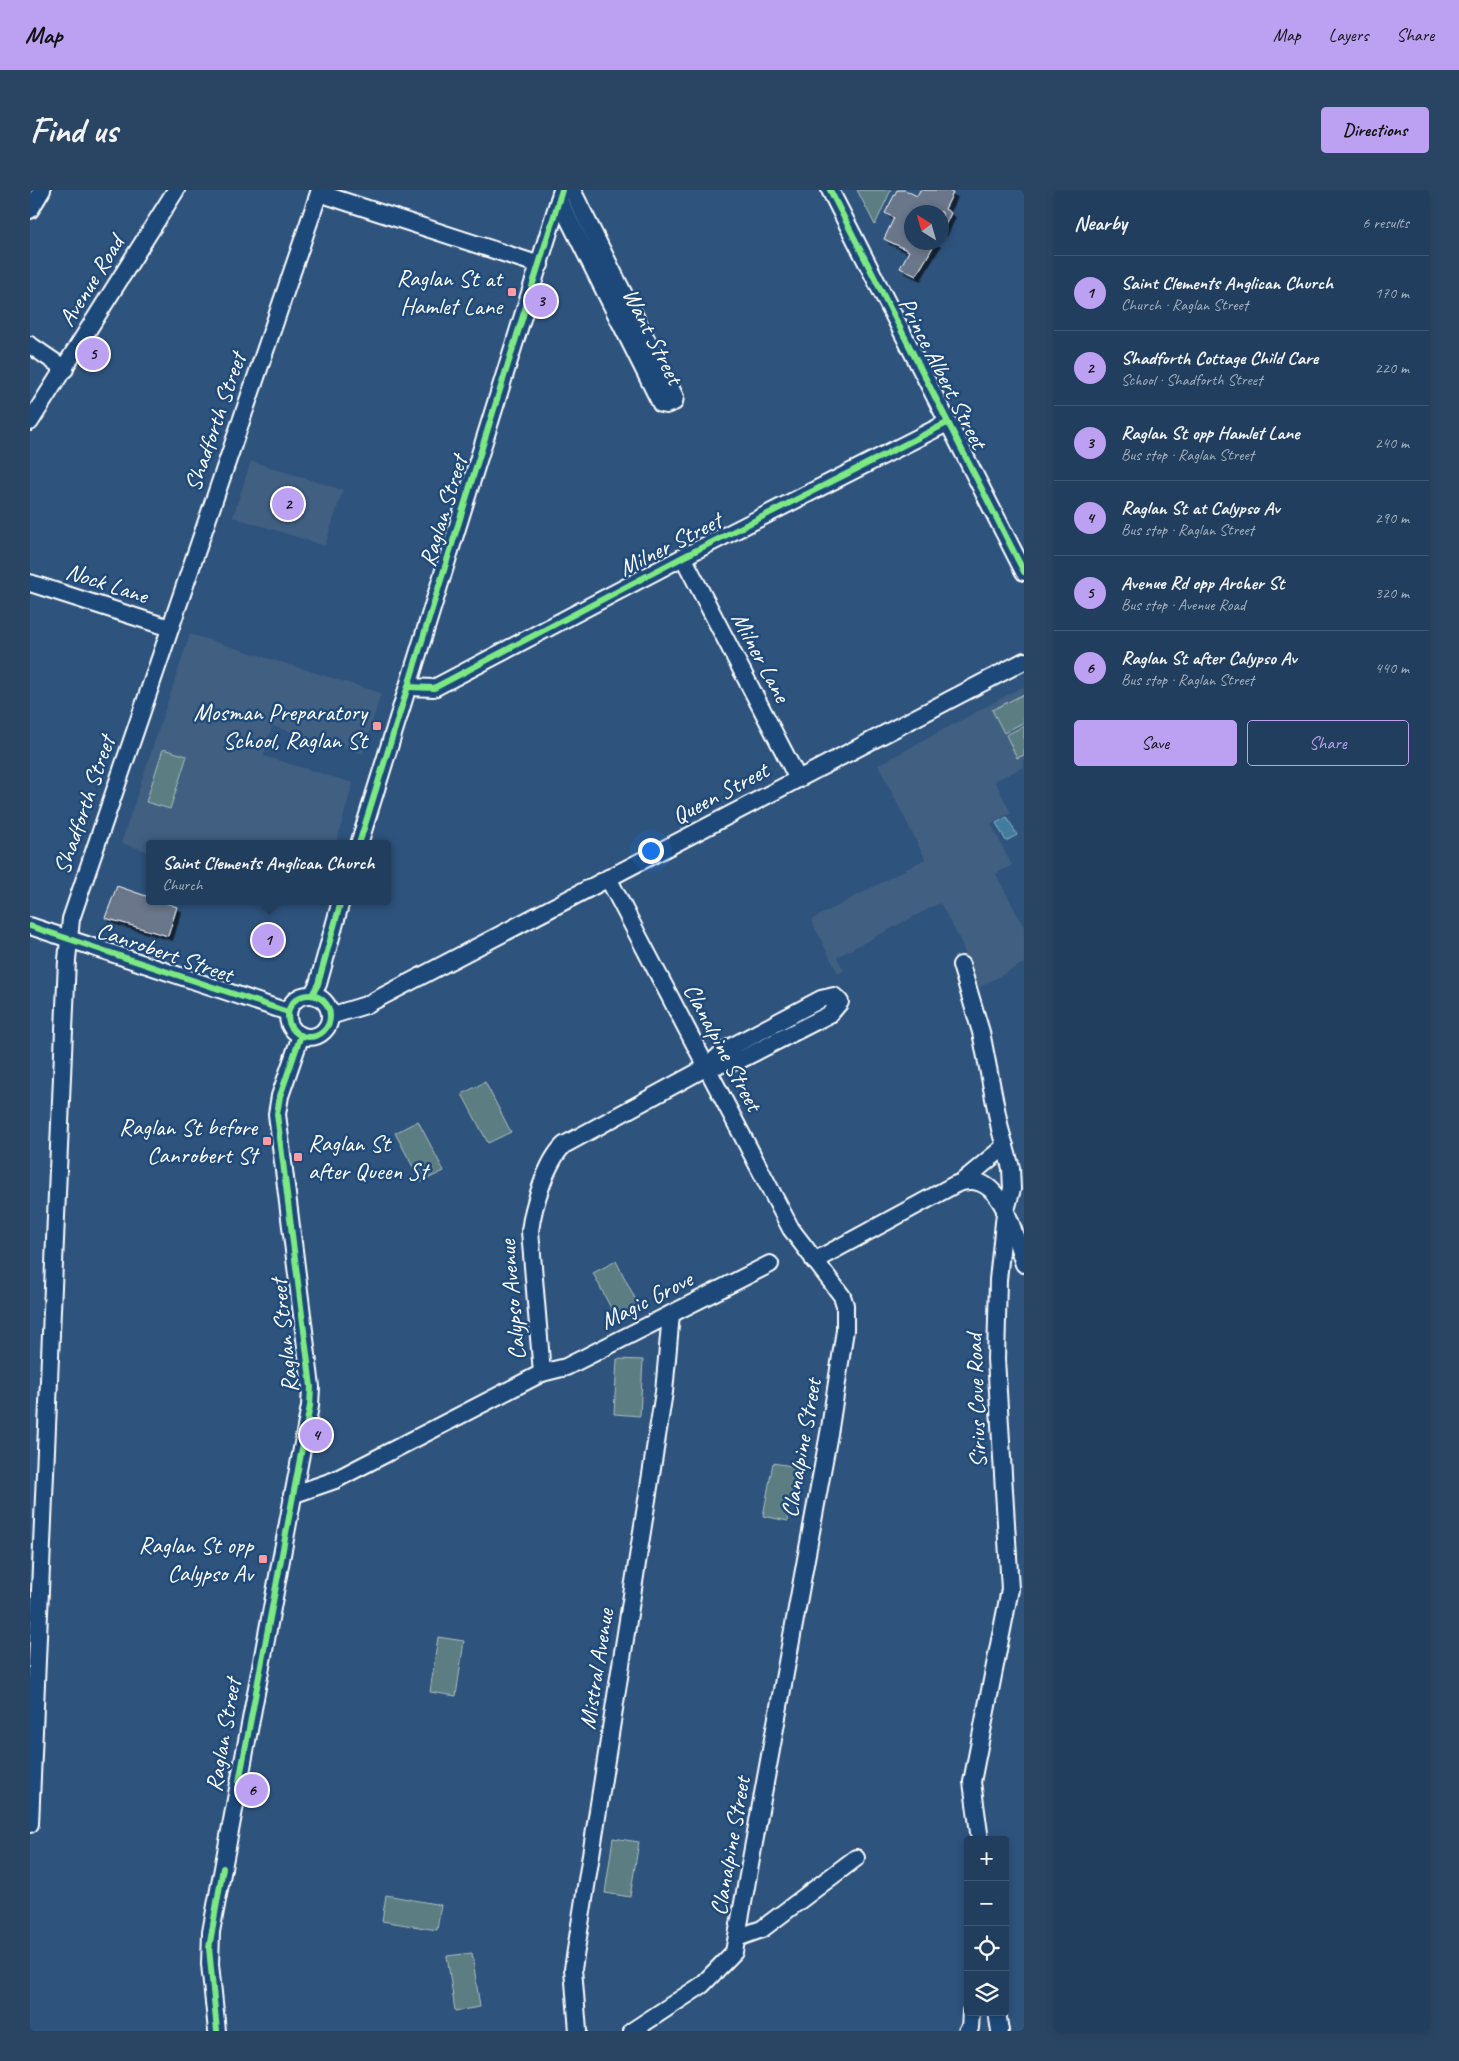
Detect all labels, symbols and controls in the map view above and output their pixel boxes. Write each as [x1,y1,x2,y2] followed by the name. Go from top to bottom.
[25,20,62,50] text: Map
[1273,24,1301,46] text: Map
[1329,24,1368,46] text: Layers
[1396,24,1434,46] text: Share
[1321,107,1429,153] button: Directions
[30,108,117,153] text: Find us
[904,205,949,250] north arrow
[1074,210,1127,236] text: Nearby
[1362,213,1409,233] text: 6 results
[51,227,132,332] street label: Avenue Road
[396,263,504,321] place label: Raglan St at Hamlet Lane
[1121,271,1333,295] text: Saint Clements Anglican Church
[525,282,557,320] pin: 3
[616,283,691,391] street label: Want Street
[1086,283,1094,303] text: 1
[1375,283,1409,303] text: 170 m
[506,286,518,298] marker: Raglan St at Hamlet Lane
[892,292,995,456] street label: Prince Albert Street
[1121,295,1248,315] text: Church · Raglan Street
[77,335,109,373] pin: 5
[177,346,254,495] street label: Shadforth Street
[1121,346,1318,370] text: Shadforth Cottage Child Care
[1086,358,1094,378] text: 2
[1375,358,1409,378] text: 220 m
[1121,370,1262,390] text: School · Shadforth Street
[1121,421,1299,445] text: Raglan St opp Hamlet Lane
[1086,433,1094,453] text: 3
[1375,433,1409,453] text: 240 m
[1121,445,1254,465] text: Bus stop · Raglan Street
[412,449,475,570] street label: Raglan Street
[272,485,304,523] pin: 2
[1121,496,1279,520] text: Raglan St at Calypso Av
[614,504,729,583] street label: Milner Street
[1086,508,1094,528] text: 4
[1375,508,1409,528] text: 290 m
[1121,520,1254,540] text: Bus stop · Raglan Street
[62,556,154,611] street label: Nock Lane
[1121,571,1284,595] text: Avenue Rd opp Archer St
[1087,583,1093,603] text: 5
[1375,583,1409,603] text: 320 m
[1121,595,1245,615] text: Bus stop · Avenue Road
[725,607,798,709] street label: Milner Lane
[1121,646,1296,670] text: Raglan St after Calypso Av
[1086,658,1094,678] text: 6
[1375,658,1409,678] text: 440 m
[1121,670,1254,690] text: Bus stop · Raglan Street
[194,697,369,755] place label: Mosman Preparatory School, Raglan St
[371,720,383,732] marker: Mosman Preparatory School, Raglan St
[1074,720,1237,766] button: Save
[1247,720,1409,766] button: Share
[46,729,123,878] street label: Shadforth Street
[667,754,775,831] street label: Queen Street
[638,838,664,864] your location
[146,840,391,905] popup
[162,851,375,875] text: Saint Clements Anglican Church
[162,875,203,895] text: Church
[93,915,239,990] street label: Canrobert Street
[252,921,284,959] pin: 1
[677,978,770,1118] street label: Clanalpine Street
[119,1112,260,1170] place label: Raglan St before Canrobert St
[308,1128,431,1186] place label: Raglan St after Queen St
[261,1135,273,1147] marker: Raglan St before Canrobert St
[292,1151,304,1163] marker: Raglan St after Queen St
[492,1236,532,1362] street label: Calypso Avenue
[595,1263,699,1336] street label: Magic Grove
[263,1275,305,1394] street label: Raglan Street
[959,1330,993,1469] street label: Sirius Cove Road
[774,1374,828,1520] street label: Clanalpine Street
[300,1416,332,1454] pin: 4
[139,1530,255,1588] place label: Raglan St opp Calypso Av
[257,1553,269,1565] marker: Raglan St opp Calypso Av
[572,1604,621,1731] street label: Mistral Avenue
[198,1673,248,1794] street label: Raglan Street
[236,1771,268,1809] pin: 6
[703,1772,757,1918] street label: Clanalpine Street
[964,1836,1009,2016] map controls
[964,1836,1009,1881] button: +
[964,1881,1009,1926] button: −
[964,1926,1009,1971] button: locate
[964,1971,1009,2016] button: layers

